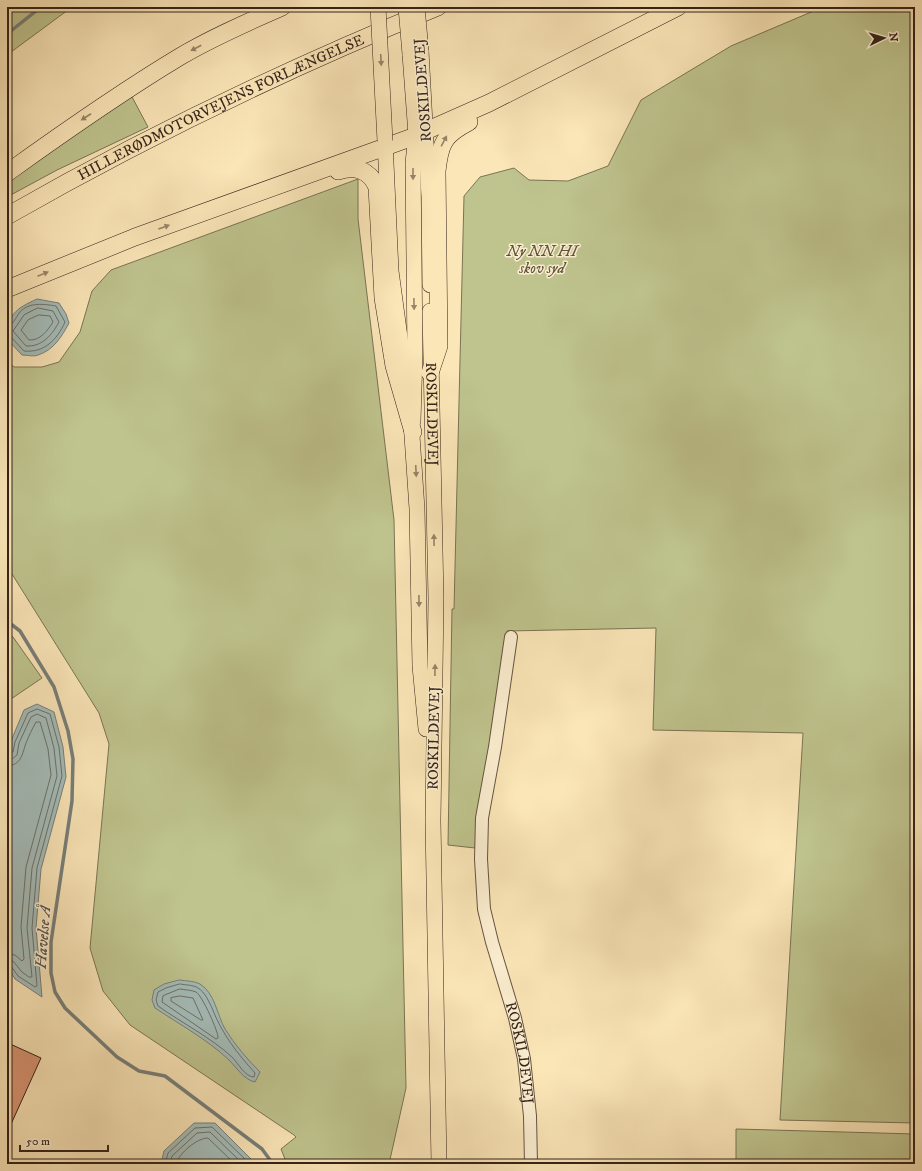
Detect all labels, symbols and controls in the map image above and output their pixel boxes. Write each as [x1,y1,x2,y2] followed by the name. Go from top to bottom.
[864,18,904,58] north arrow
[74,30,367,184] street label: HILLERØDMOTORVEJENS FORLÆNGELSE
[886,32,900,42] text: N
[410,38,436,142] street label: ROSKILDEVEJ
[190,44,202,51] one-way arrow
[377,54,384,66] one-way arrow
[81,113,91,121] one-way arrow
[441,135,447,147] one-way arrow
[410,168,416,181] one-way arrow
[159,224,171,230] one-way arrow
[506,242,580,278] park label: Ny NN HI skov syd
[38,271,50,277] one-way arrow
[411,298,417,311] one-way arrow
[422,362,443,466] street label: ROSKILDEVEJ
[412,465,419,477] one-way arrow
[431,534,438,546] one-way arrow
[416,595,422,608] one-way arrow
[432,663,438,676] one-way arrow
[424,686,444,790] street label: ROSKILDEVEJ
[31,904,55,970] water label: Havelse Å
[501,999,538,1105] street label: ROSKILDEVEJ
[20,1127,108,1153] scale bar
[26,1134,50,1149] text: 50 m

